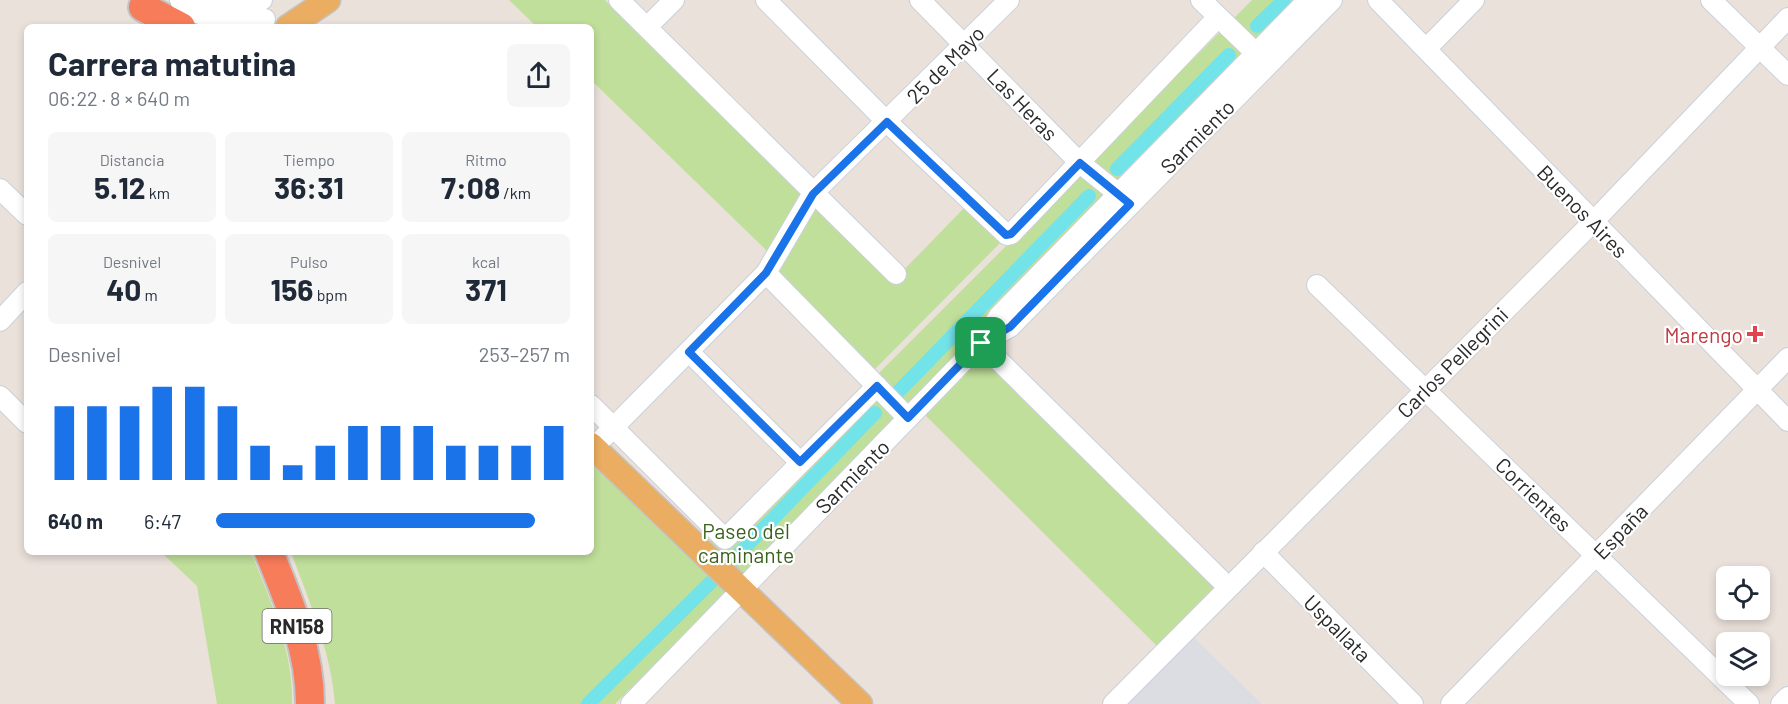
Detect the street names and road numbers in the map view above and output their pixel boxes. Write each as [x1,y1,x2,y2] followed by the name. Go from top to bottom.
[901,20,989,108] street label: 25 de Mayo
[983,63,1063,145] street label: Las Heras
[1155,94,1239,178] street label: Sarmiento
[1533,160,1633,262] street label: Buenos Aires
[1391,301,1513,423] street label: Carlos Pellegrini
[810,434,894,518] street label: Sarmiento
[1491,452,1577,536] street label: Corrientes
[1588,498,1652,564] street label: España
[1299,589,1377,667] street label: Uspallata
[262,609,332,643] road number: RN158

